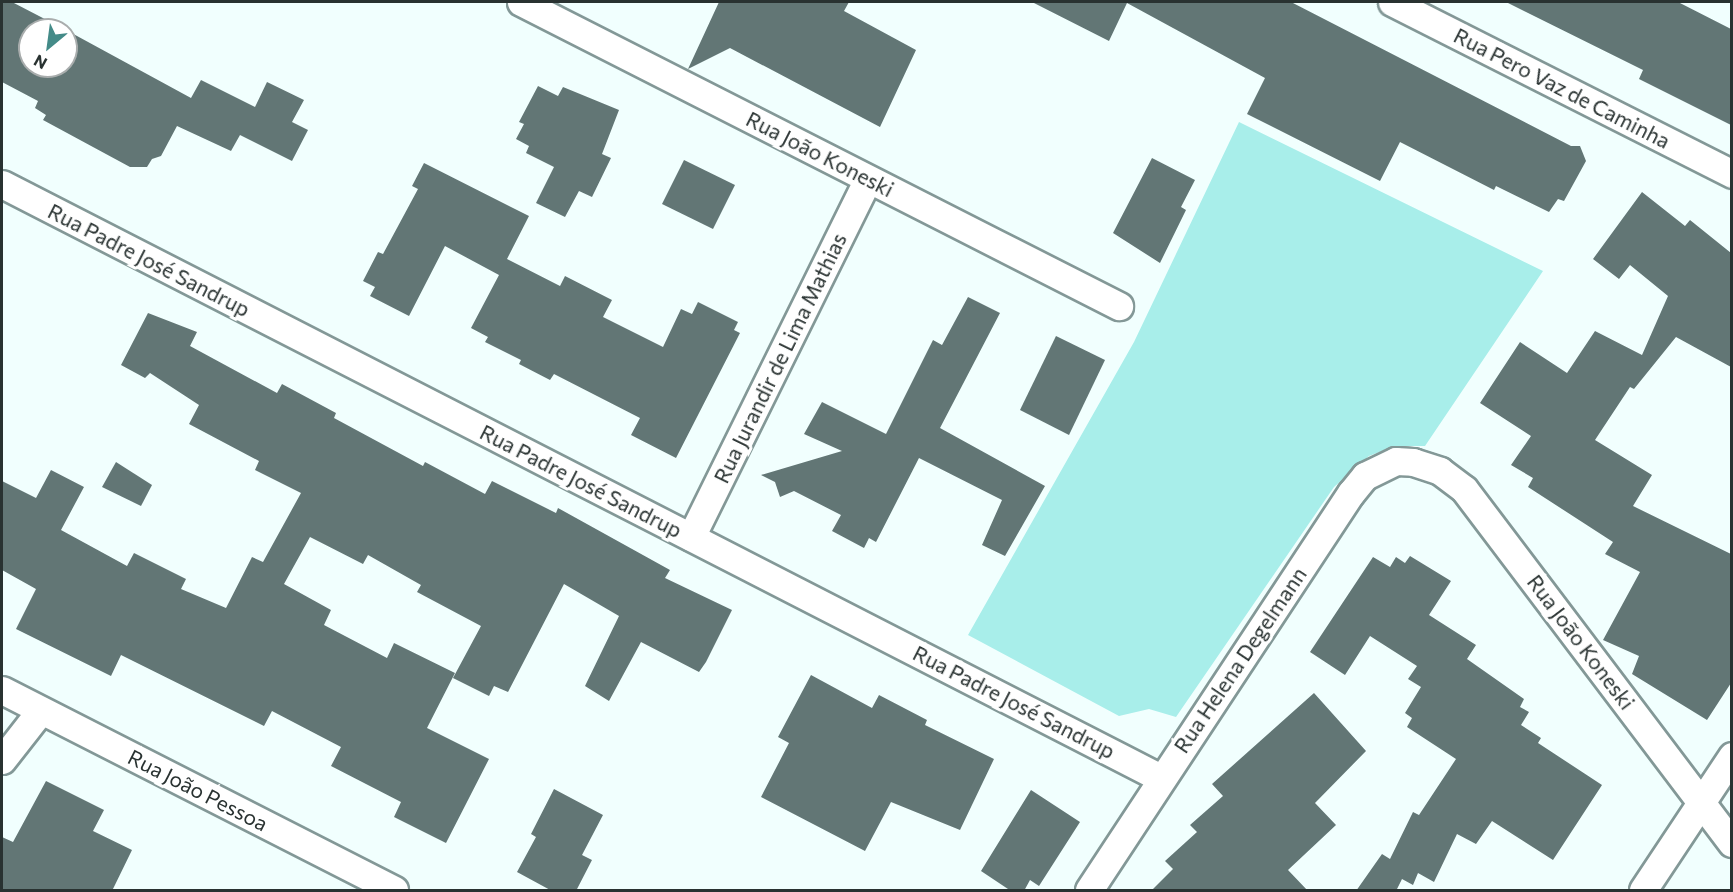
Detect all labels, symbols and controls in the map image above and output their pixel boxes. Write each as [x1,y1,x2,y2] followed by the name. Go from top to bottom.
[18,18,78,78] north arrow
[1450,22,1674,154] street label: Rua Pero Vaz de Caminha
[30,51,50,74] text: N
[742,106,898,202] street label: Rua João Koneski
[44,198,254,322] street label: Rua Padre José Sandrup
[708,229,852,487] street label: Rua Jurandir de Lima Mathias
[476,419,686,543] street label: Rua Padre José Sandrup
[1168,562,1312,758] street label: Rua Helena Degelmann
[1522,570,1640,714] street label: Rua João Koneski
[909,640,1119,764] street label: Rua Padre José Sandrup
[124,744,272,836] street label: Rua João Pessoa

